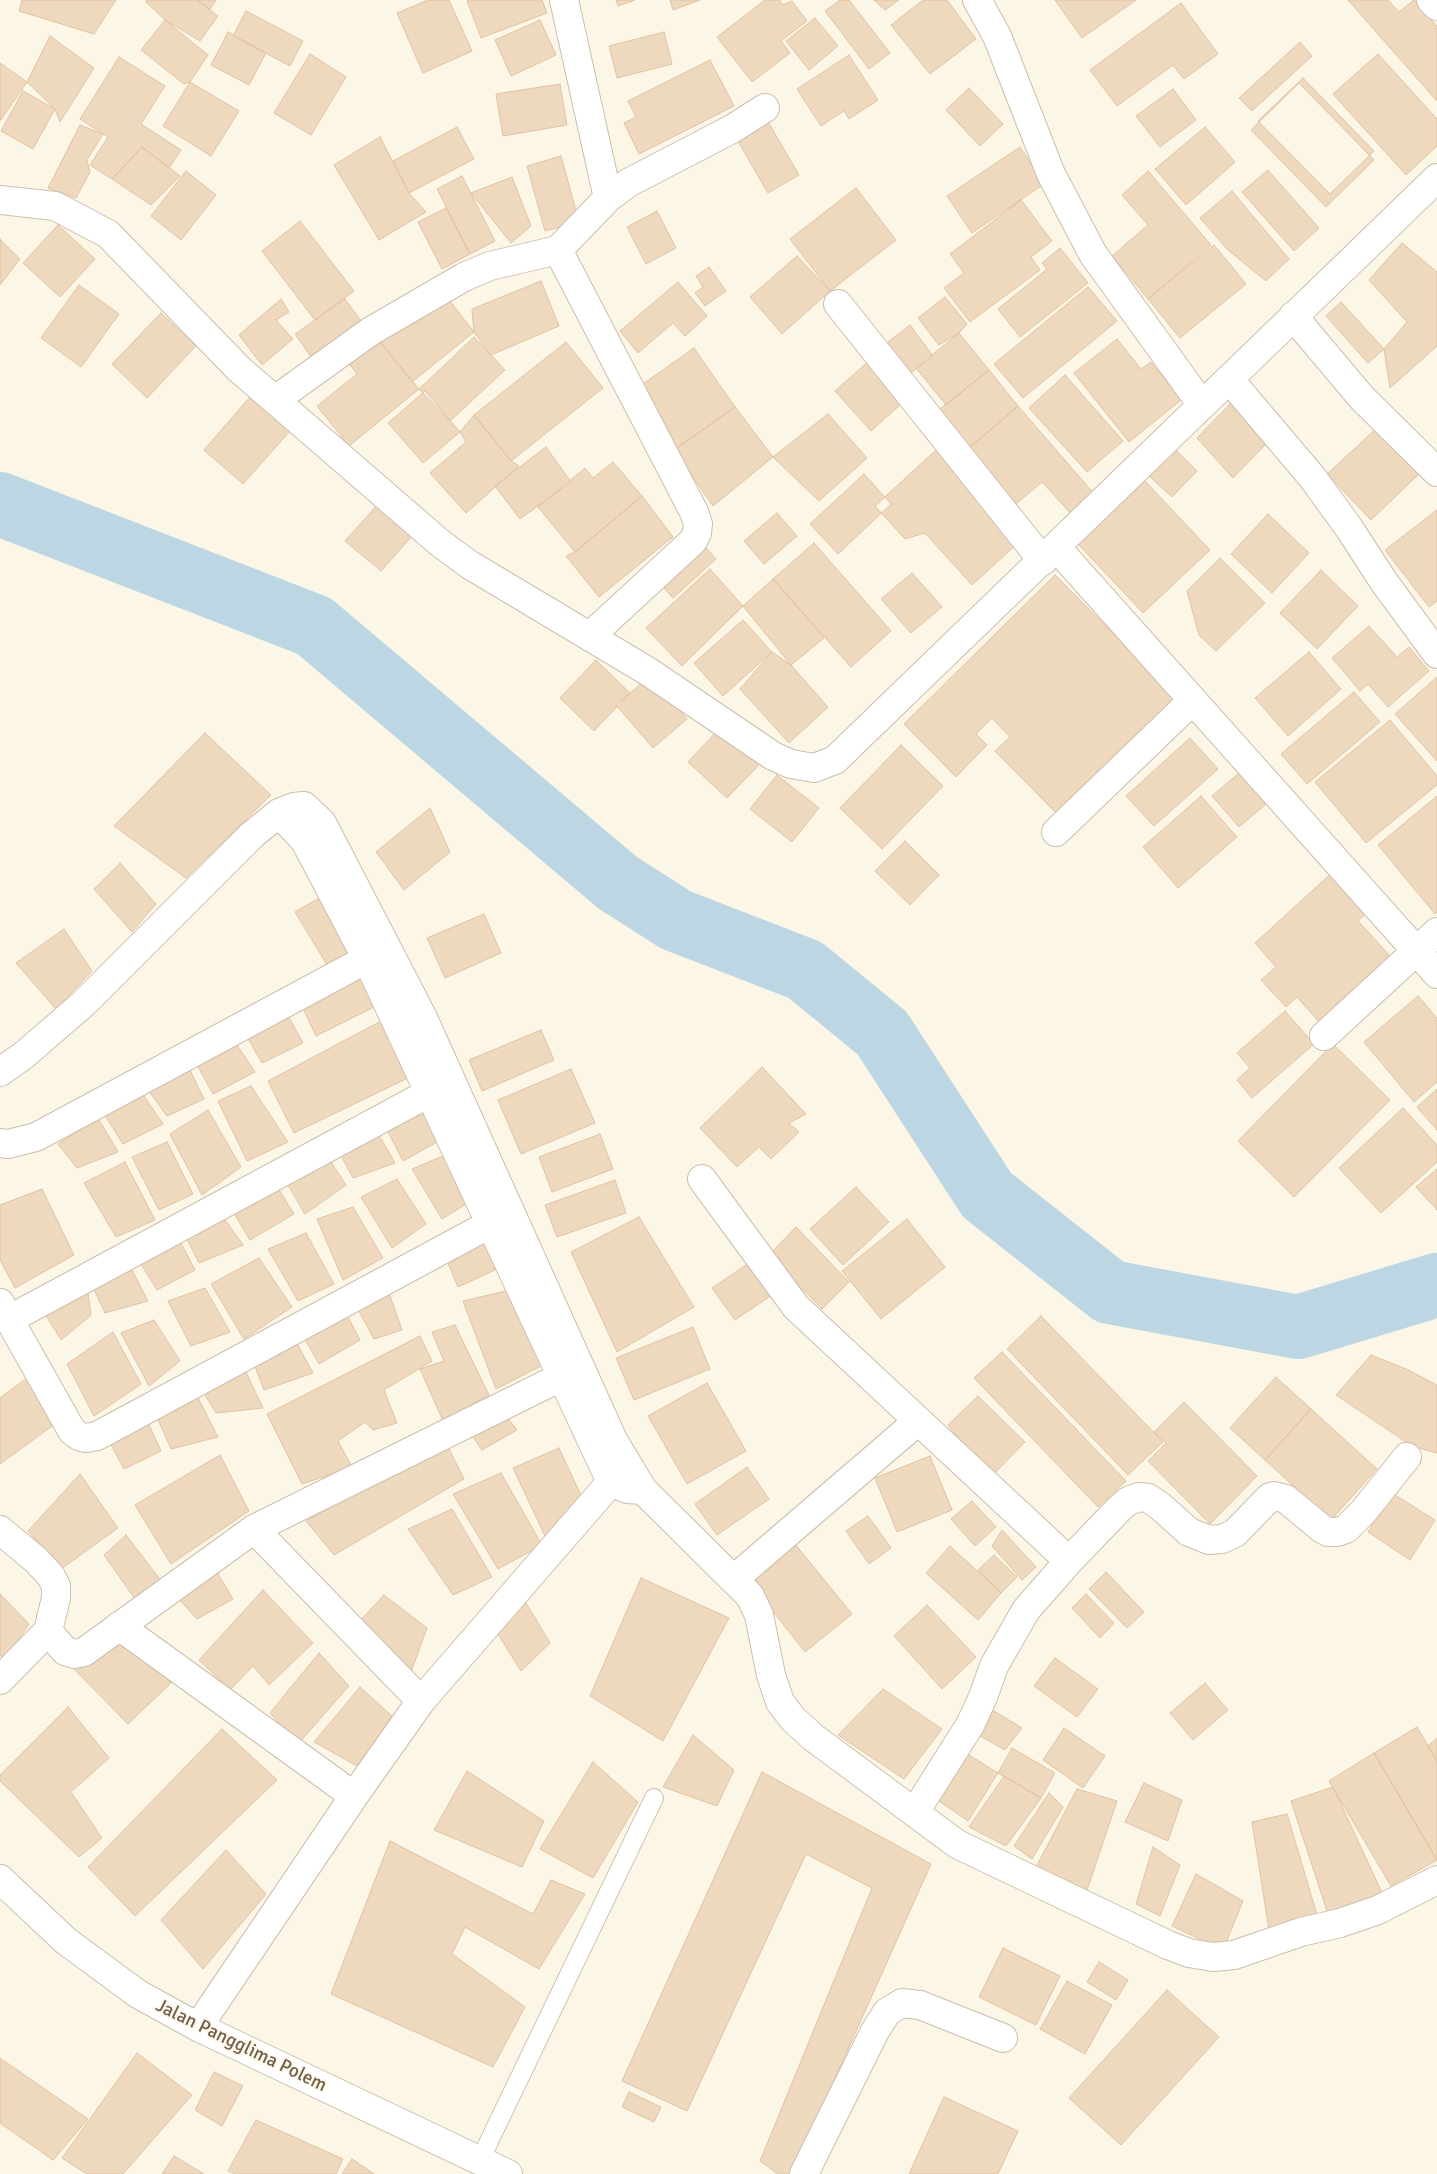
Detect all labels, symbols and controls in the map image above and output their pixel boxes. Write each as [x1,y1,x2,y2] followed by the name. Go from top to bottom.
[152,1995,330,2097] street label: Jalan Pangglima Polem

